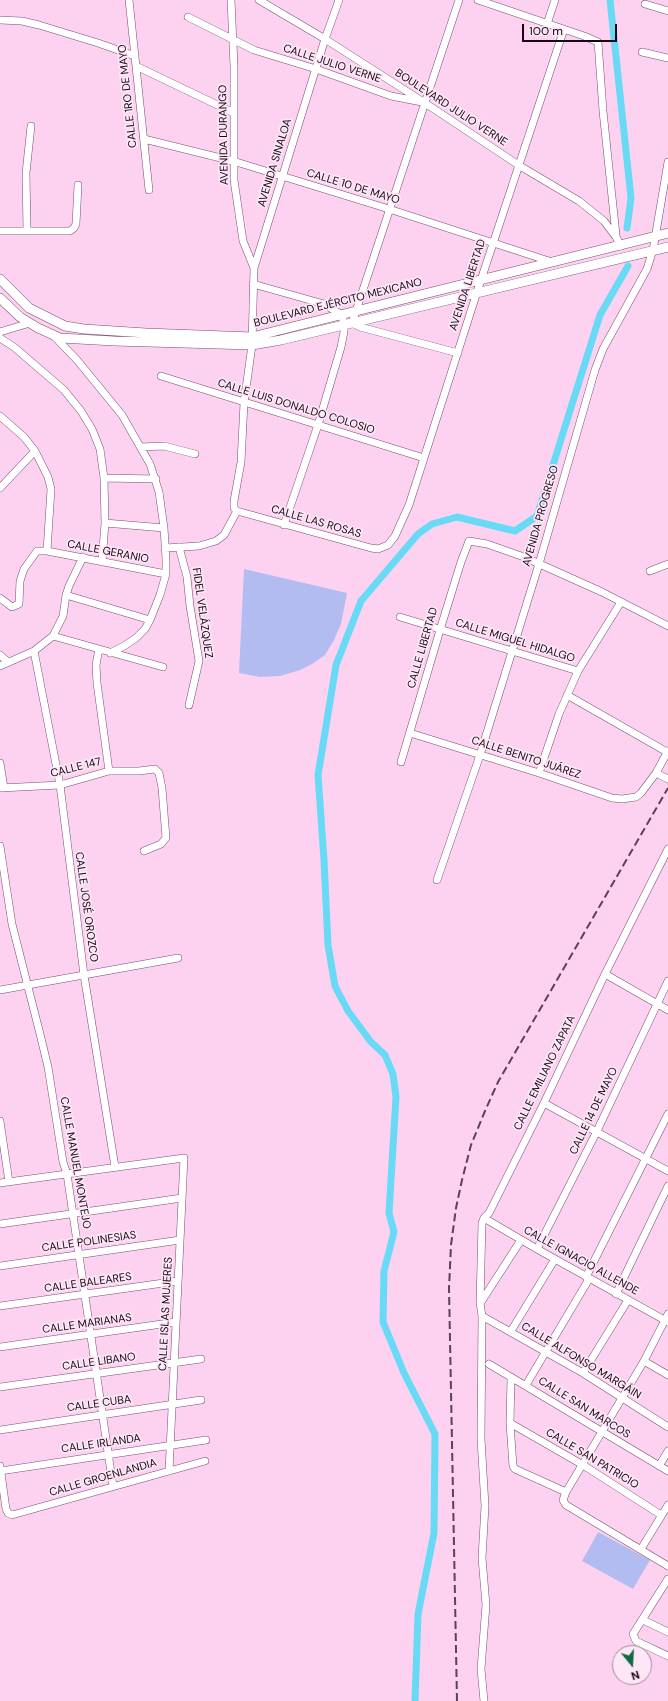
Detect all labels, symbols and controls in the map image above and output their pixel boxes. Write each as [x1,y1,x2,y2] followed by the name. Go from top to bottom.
[524,16,619,42] scale bar
[529,23,563,39] text: 100 m
[281,42,383,86] street label: CALLE JULIO VERNE
[116,44,140,148] street label: CALLE 1RO DE MAYO
[392,67,510,149] street label: BOULEVARD JULIO VERNE
[217,85,231,185] street label: AVENIDA DURANGO
[255,117,295,209] street label: AVENIDA SINALOA
[305,167,401,207] street label: CALLE 10 DE MAYO
[447,238,489,332] street label: AVENIDA LIBERTAD
[253,276,423,330] street label: BOULEVARD EJÉRCITO MEXICANO
[216,377,376,437] street label: CALLE LUIS DONALDO COLOSIO
[520,464,562,568] street label: AVENIDA PROGRESO
[269,503,363,541] street label: CALLE LAS ROSAS
[66,538,150,566] street label: CALLE GERANIO
[189,567,215,659] street label: FIDEL VELÁZQUEZ
[405,606,441,690] street label: CALLE LIBERTAD
[454,617,576,665] street label: CALLE MIGUEL HIDALGO
[470,734,582,782] street label: CALLE BENITO JUÁREZ
[49,755,103,781] street label: CALLE 147
[72,851,100,963] street label: CALLE JOSÉ OROZCO
[511,1013,579,1133] street label: CALLE EMILIANO ZAPATA
[567,1065,621,1157] street label: CALLE 14 DE MAYO
[57,1096,93,1230] street label: CALLE MANUEL MONTEJO
[521,1224,641,1298] street label: CALLE IGNACIO ALLENDE
[41,1229,137,1255] street label: CALLE POLINESIAS
[156,1257,176,1371] street label: CALLE ISLAS MUJERES
[44,1270,132,1296] street label: CALLE BALEARES
[42,1311,132,1337] street label: CALLE MARIANAS
[519,1320,643,1402] street label: CALLE ALFONSO MARGÁIN
[61,1350,137,1374] street label: CALLE LIBANO
[536,1374,632,1442] street label: CALLE SAN MARCOS
[66,1393,132,1415] street label: CALLE CUBA
[543,1426,641,1492] street label: CALLE SAN PATRICIO
[61,1432,141,1456] street label: CALLE IRLANDA
[48,1456,158,1500] street label: CALLE GROENLANDIA
[612,1645,652,1685] north arrow
[629,1668,641,1683] text: N

